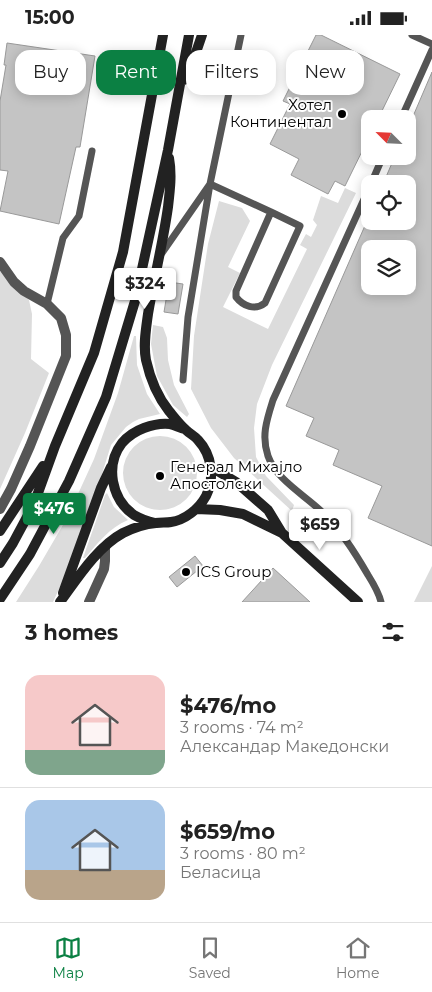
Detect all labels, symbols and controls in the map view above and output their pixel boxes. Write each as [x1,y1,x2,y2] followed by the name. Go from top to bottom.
[25,6,75,29] text: 15:00
[15,50,86,95] chip: Buy
[96,50,176,95] chip: Rent
[186,50,276,95] chip: Filters
[286,50,364,95] chip: New
[230,95,332,131] place label: Хотел Континентал
[336,108,348,120] marker: Хотел Континентал
[361,110,416,165] north arrow
[361,110,416,295] map controls
[361,175,416,230] button: locate
[361,240,416,295] button: layers
[115,267,175,310] pin: $324
[125,274,165,293] text: $324
[170,457,302,493] place label: Генерал Михајло Апостолски
[154,470,166,482] marker: Генерал Михајло Апостолски
[24,493,84,535] pin: $476
[34,499,74,518] text: $476
[290,509,350,551] pin: $659
[300,515,340,534] text: $659
[196,562,271,581] place label: ICS Group
[180,566,192,578] marker: ICS Group
[379,618,407,646] icon: filters
[25,620,118,645] text: 3 homes
[180,693,276,718] text: $476/mo
[65,695,125,755] icon: home
[180,718,304,737] text: 3 rooms · 74 m²
[180,737,389,756] text: Александар Македонски
[180,819,275,844] text: $659/mo
[65,820,125,880] icon: home
[180,844,306,863] text: 3 rooms · 80 m²
[180,863,261,882] text: Беласица
[53,934,84,982] tab: Map
[189,934,231,982] tab: Saved
[336,934,379,982] tab: Home

